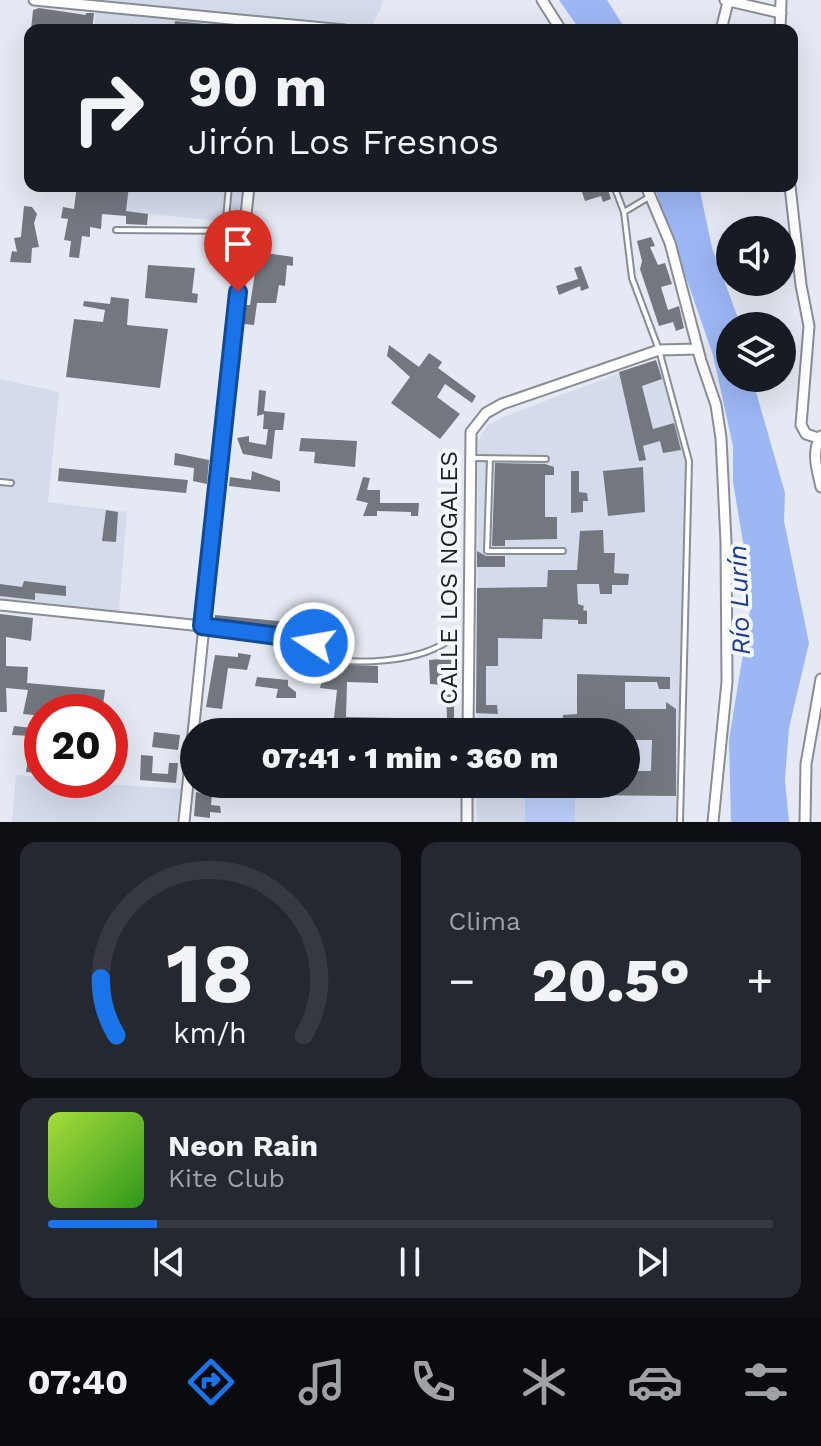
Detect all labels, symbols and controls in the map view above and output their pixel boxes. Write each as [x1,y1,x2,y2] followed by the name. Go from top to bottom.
[188,54,327,120] text: 90 m
[56,56,160,160] icon: right
[188,121,499,163] text: Jirón Los Fresnos
[204,210,272,292] pin
[716,216,796,392] map controls
[716,216,796,296] button: sound
[216,222,260,266] icon: arrive
[716,312,796,392] button: layers
[435,451,463,705] street label: CALLE LOS NOGALES
[722,544,756,656] water label: Río Lurín
[272,601,356,685] position arrow
[24,694,128,798] speed limit sign: 20
[262,740,558,775] text: 07:41 · 1 min · 360 m
[449,906,521,936] text: Clima
[166,925,254,1022] text: 18
[532,945,690,1016] text: 20.5°
[449,955,475,1007] text: −
[746,955,773,1007] text: +
[173,1016,247,1050] text: km/h
[168,1128,318,1163] text: Neon Rain
[168,1163,285,1193] text: Kite Club
[147,1240,191,1284] icon: previous
[388,1240,432,1284] icon: pause
[630,1240,674,1284] icon: next
[183,1354,239,1410] icon: directions
[294,1354,350,1410] icon: music
[405,1354,461,1410] icon: phone
[516,1354,572,1410] icon: climate
[627,1354,683,1410] icon: car
[738,1354,794,1410] icon: filters
[27,1361,128,1403] text: 07:40

